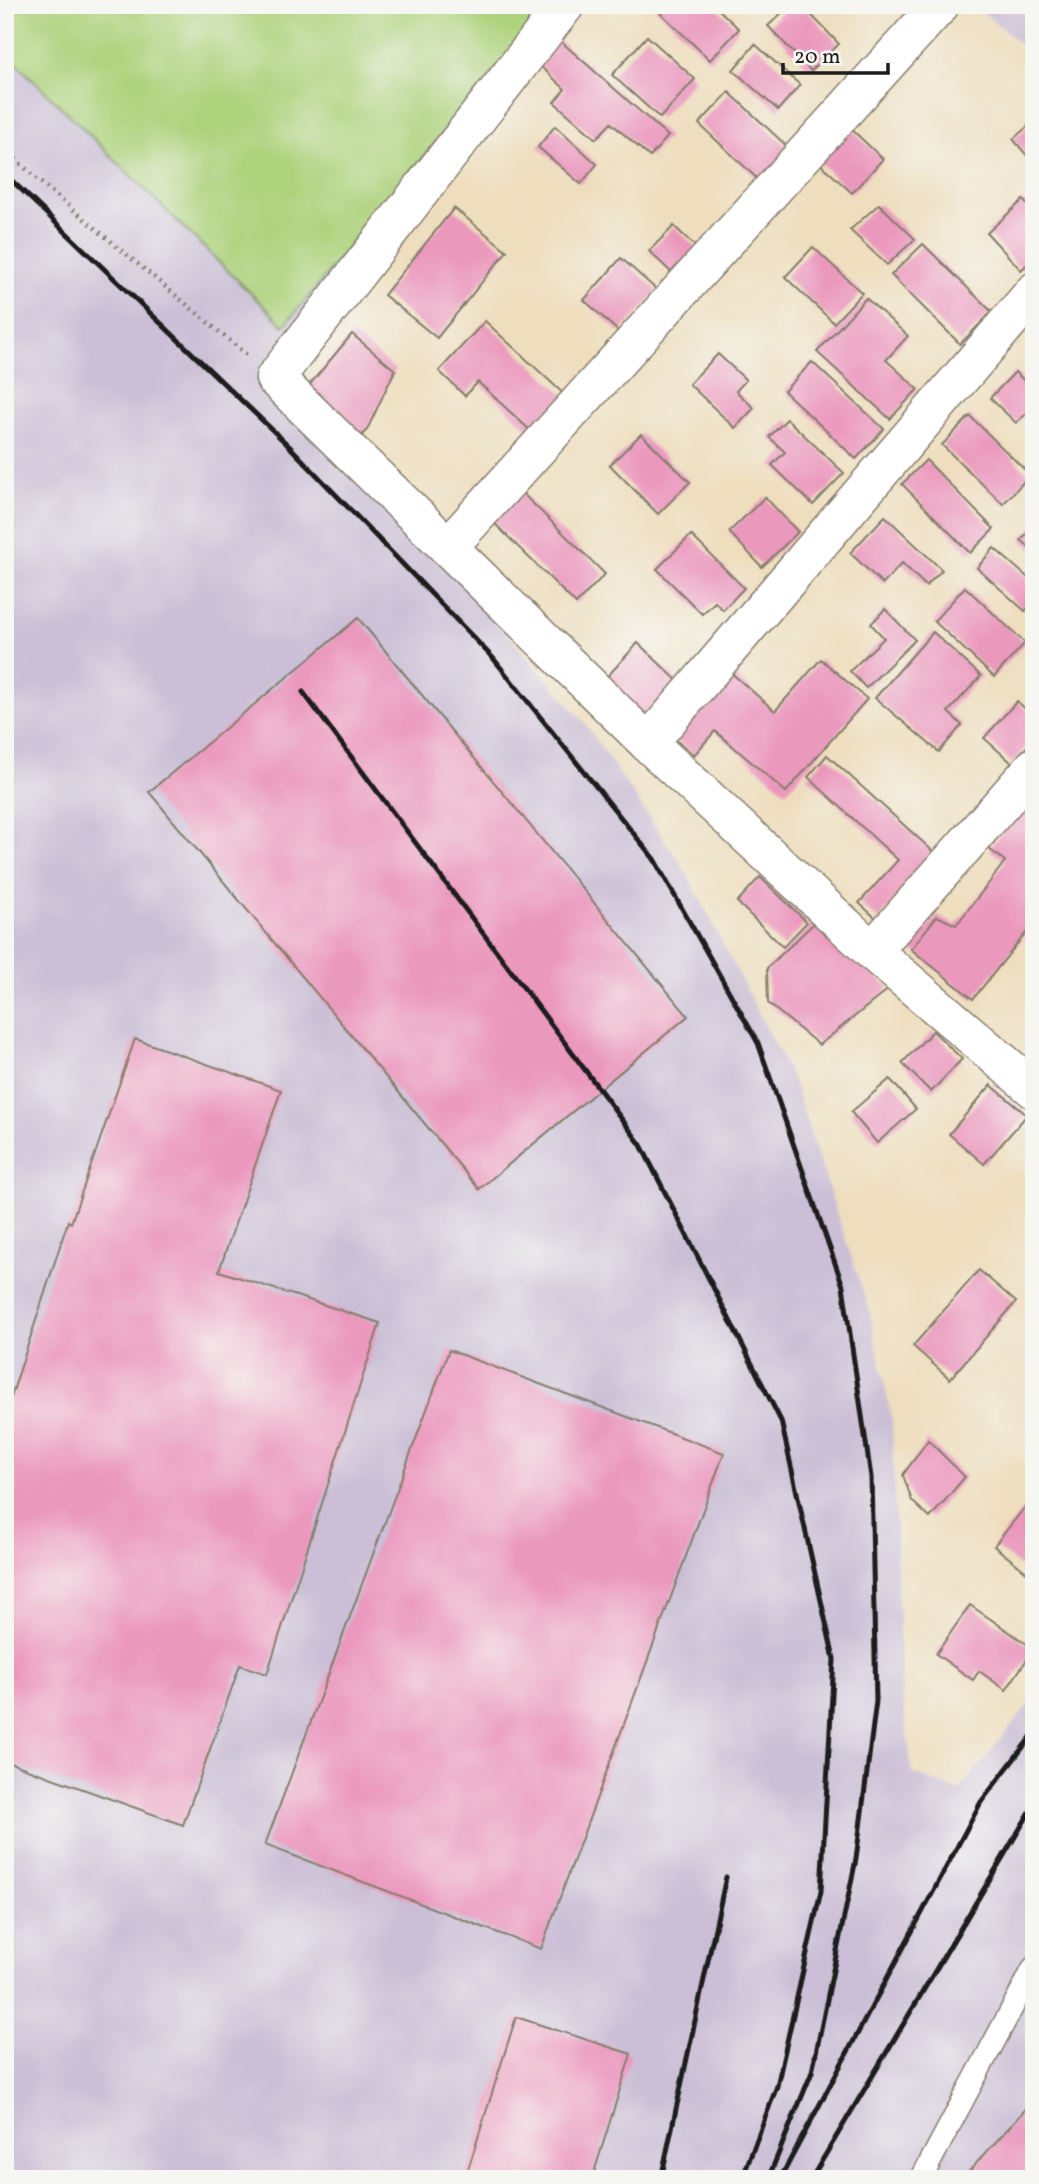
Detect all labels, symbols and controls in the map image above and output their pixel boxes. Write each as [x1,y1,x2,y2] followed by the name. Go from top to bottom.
[783,32,888,76] scale bar
[794,43,840,72] text: 20 m

